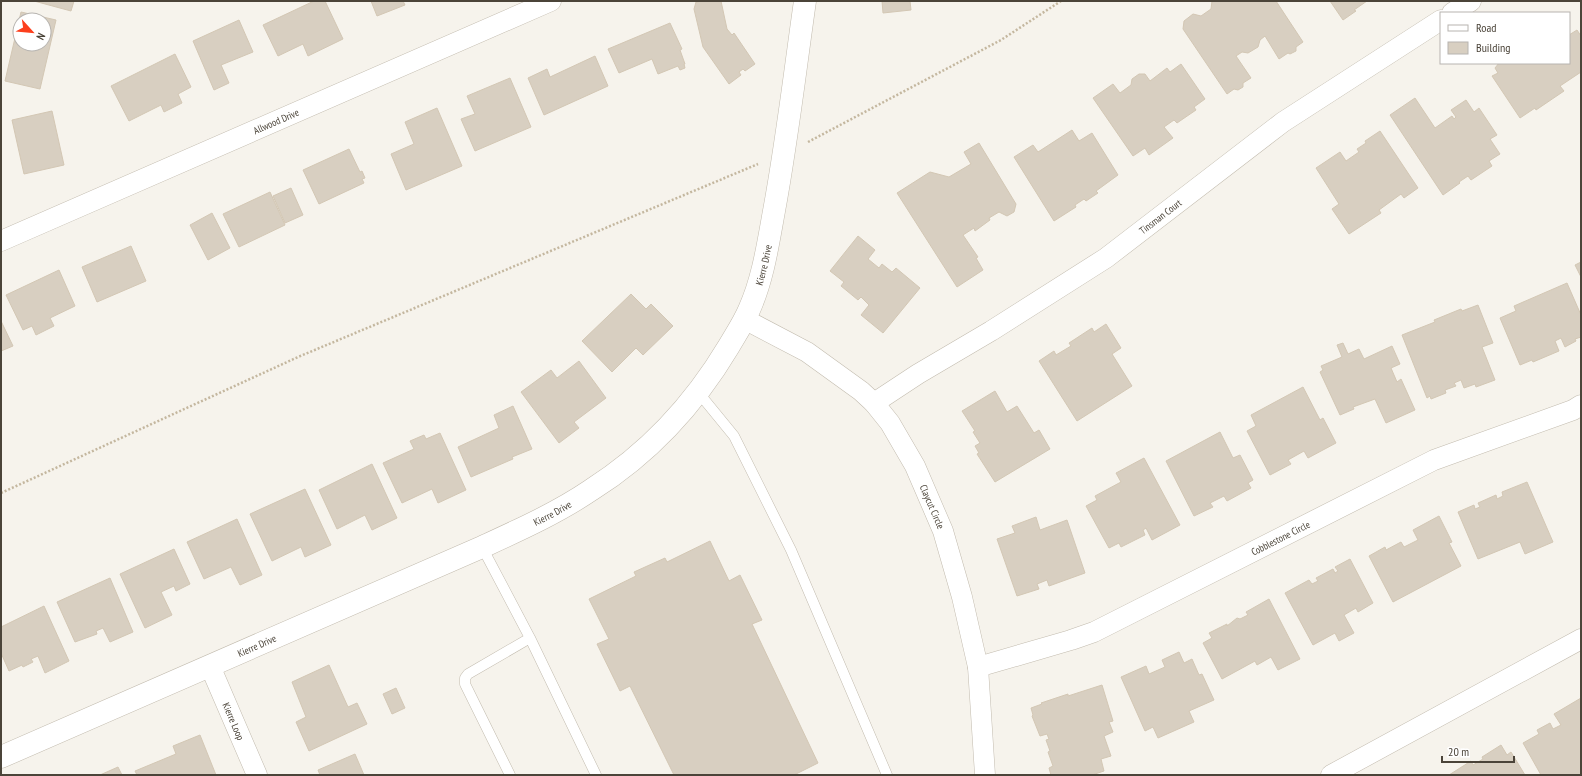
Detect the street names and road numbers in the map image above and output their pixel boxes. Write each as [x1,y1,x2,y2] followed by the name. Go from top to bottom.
[251,105,301,137] street label: Allwood Drive
[1136,196,1184,237] street label: Tinsman Court
[752,243,774,287] street label: Kierre Drive
[917,482,948,531] street label: Claycut Circle
[531,497,574,528] street label: Kierre Drive
[1249,517,1312,558] street label: Cobblestone Circle
[235,631,278,660] street label: Kierre Drive
[220,700,248,742] street label: Kierre Loop

